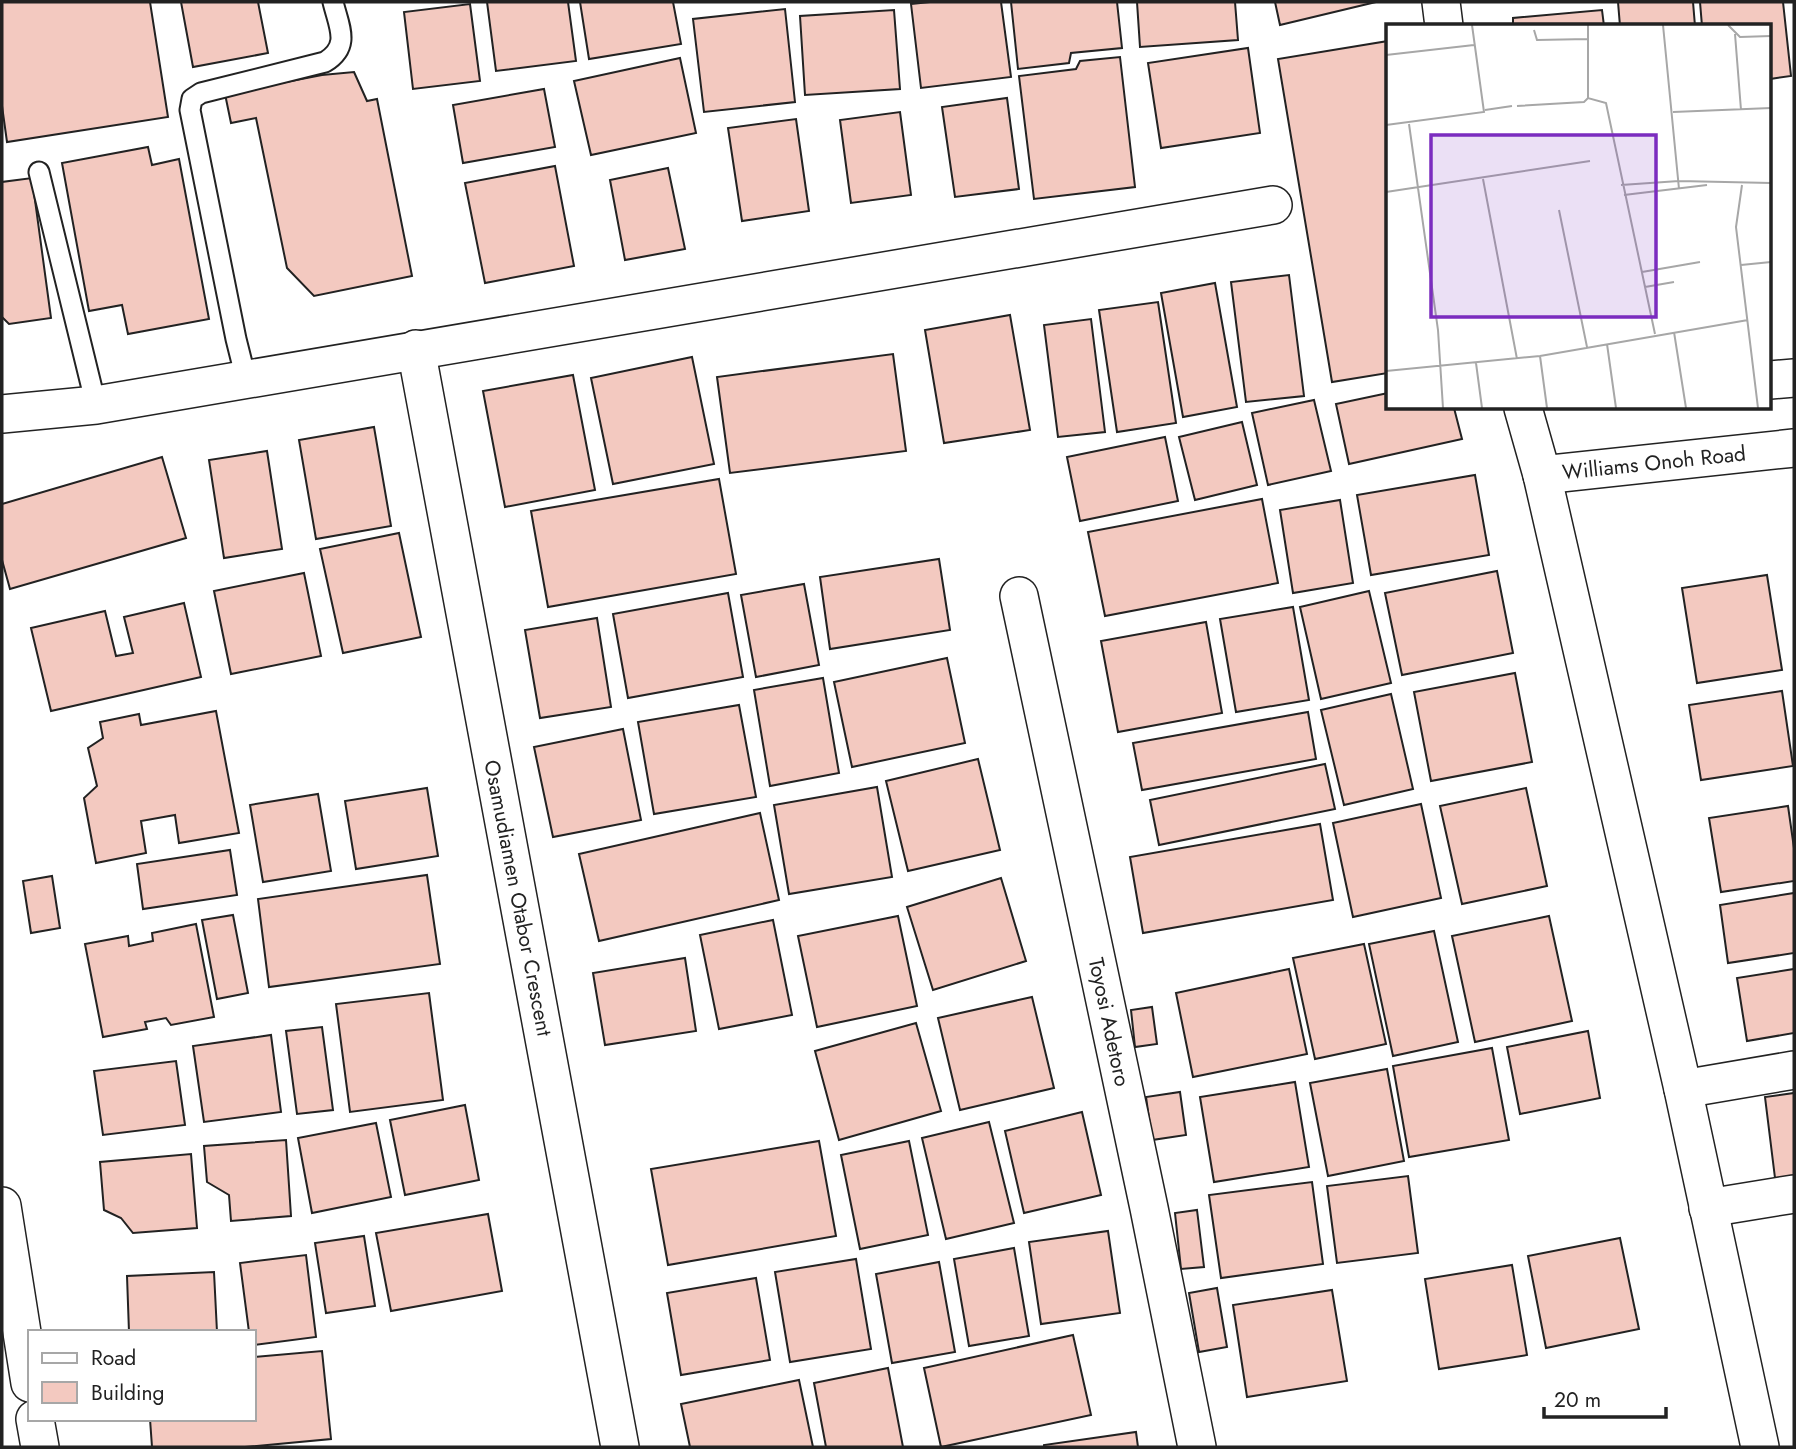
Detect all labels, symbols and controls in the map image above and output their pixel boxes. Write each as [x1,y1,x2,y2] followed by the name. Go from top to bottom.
[1386,24,1772,410] inset map
[1561,438,1747,488] street label: Williams Onoh Road
[476,757,560,1039] street label: Osamudiamen Otabor Crescent
[1081,955,1137,1089] street label: Toyosi Adetoro
[28,1330,256,1421] legend
[91,1343,136,1373] text: Road
[1544,1376,1666,1420] scale bar
[91,1378,164,1408] text: Building
[1554,1385,1601,1415] text: 20 m

